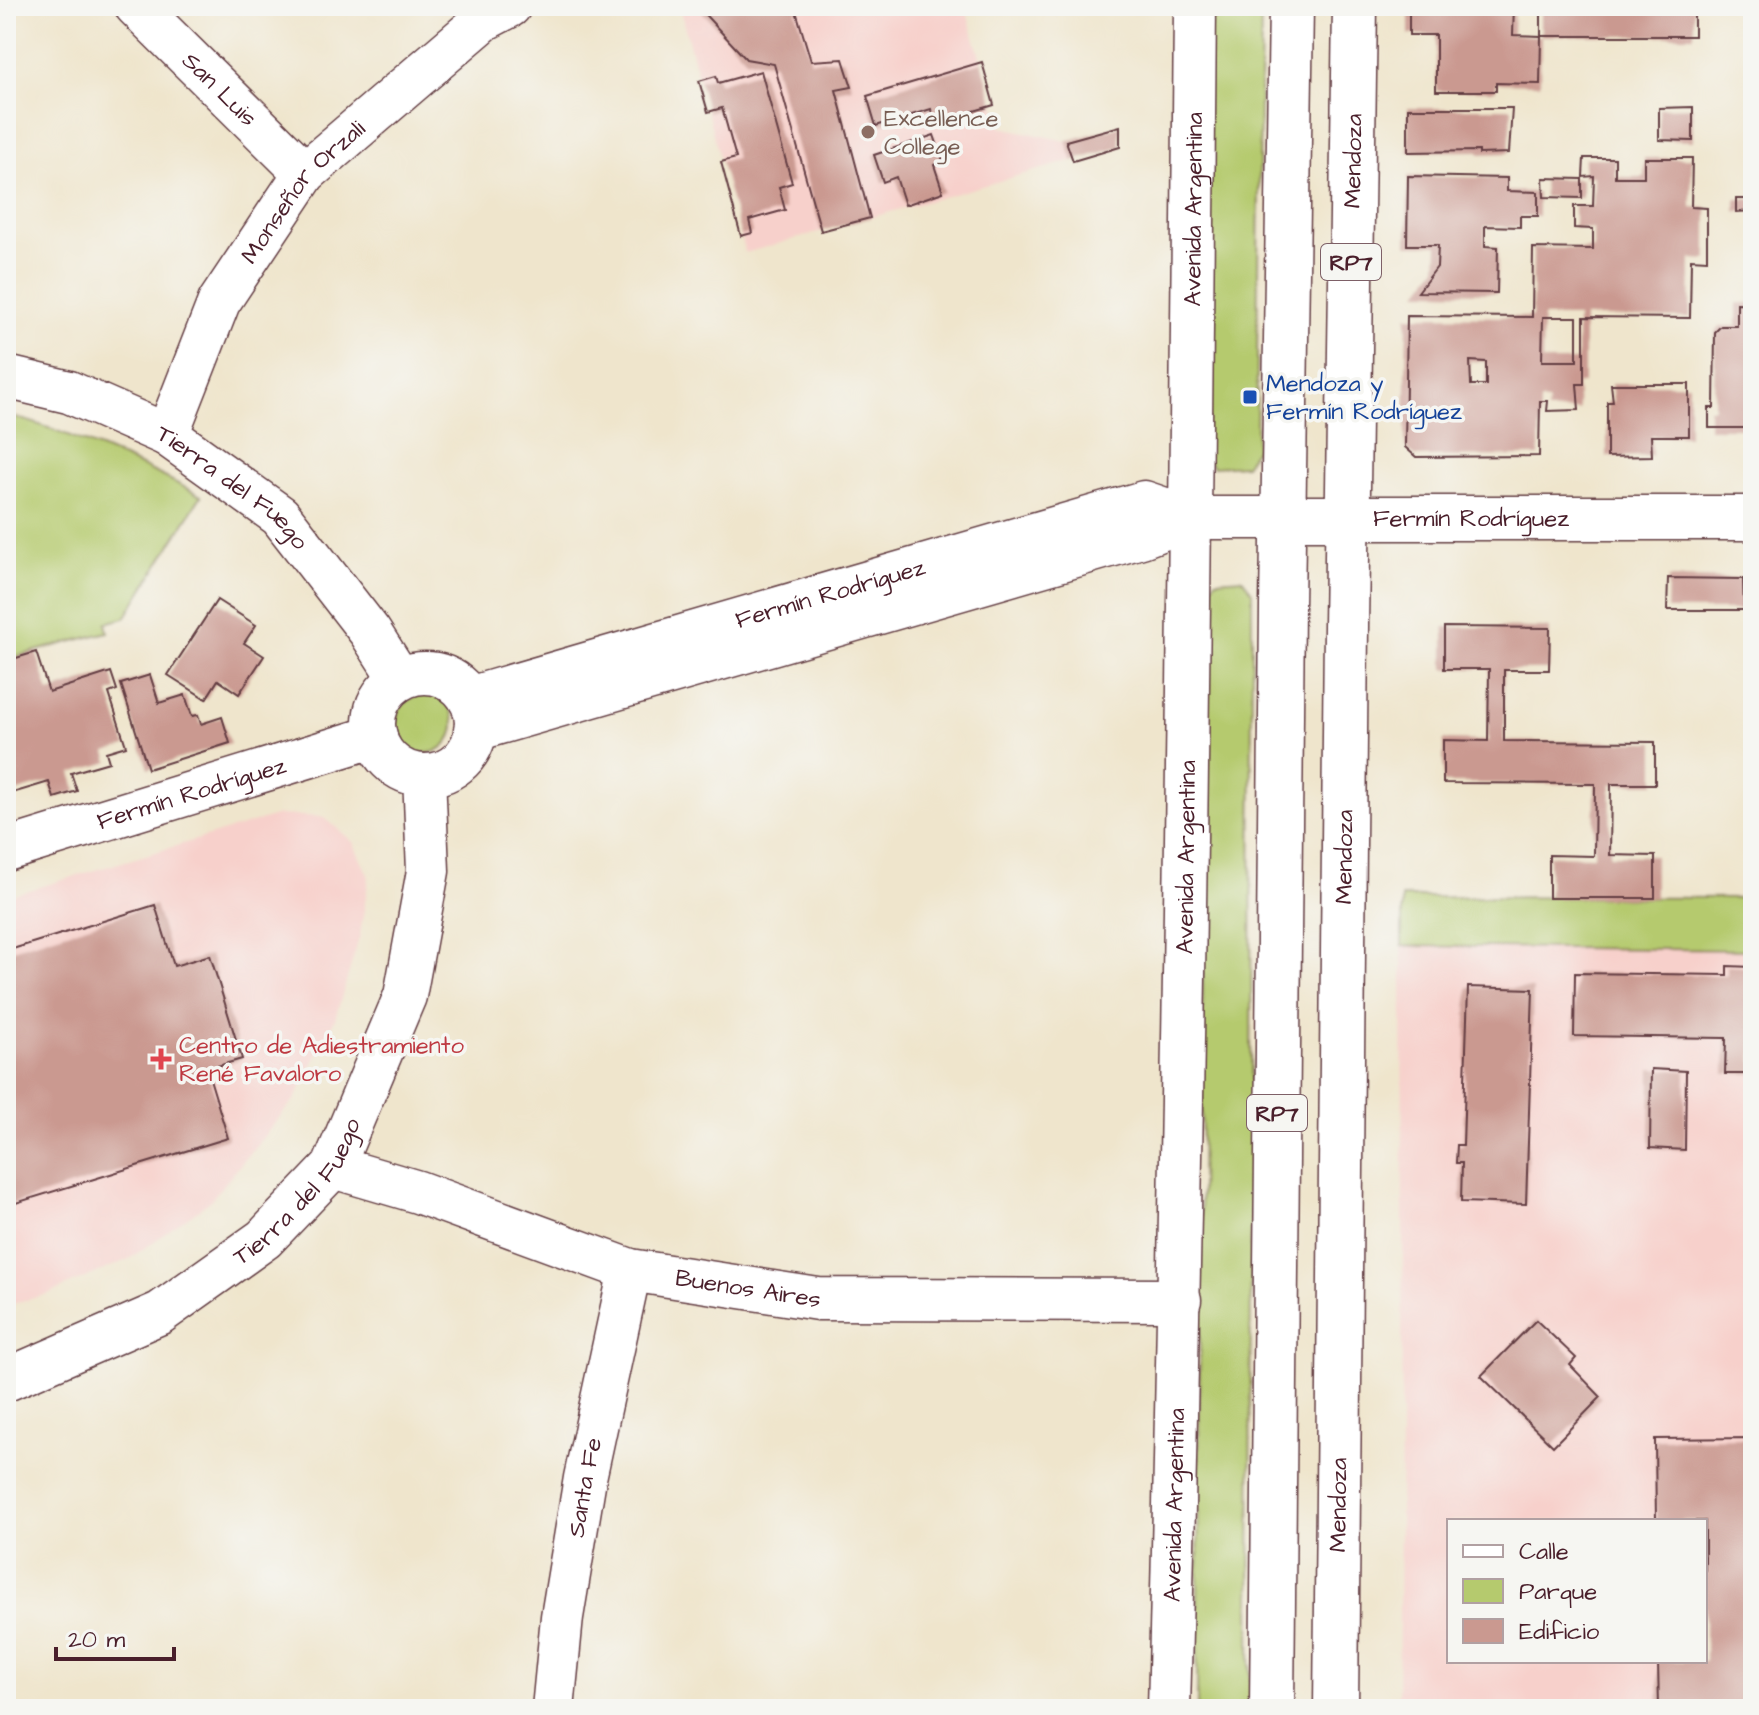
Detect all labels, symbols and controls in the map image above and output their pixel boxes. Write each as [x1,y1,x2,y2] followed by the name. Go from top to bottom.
[174,45,265,135] street label: San Luis
[884,102,998,165] place label: Excellence College
[1176,112,1212,306] street label: Avenida Argentina
[233,113,373,271] street label: Monseñor Orzali
[1336,113,1371,209] street label: Mendoza
[859,123,877,141] marker: Excellence College
[1321,244,1381,280] road number: RP7
[1266,367,1462,430] place label: Mendoza y Fermín Rodríguez
[1241,388,1259,406] marker: Mendoza y Fermín Rodríguez
[152,417,316,558] street label: Tierra del Fuego
[1373,502,1569,537] street label: Fermín Rodríguez
[731,550,929,638] street label: Fermín Rodríguez
[93,749,290,839] street label: Fermín Rodríguez
[1168,760,1205,954] street label: Avenida Argentina
[1327,810,1362,905] street label: Mendoza
[179,1029,464,1091] place label: Centro de Adiestramiento René Favaloro
[150,1048,172,1070] marker: Centro de Adiestramiento René Favaloro
[1247,1095,1307,1131] road number: RP7
[226,1113,370,1274] street label: Tierra del Fuego
[673,1261,823,1317] street label: Buenos Aires
[1156,1408,1194,1603] street label: Avenida Argentina
[559,1434,611,1540] street label: Santa Fe
[1321,1457,1356,1553] street label: Mendoza
[1447,1519,1707,1663] legend
[1519,1535,1569,1569] text: Calle
[1519,1575,1597,1609] text: Parque
[56,1611,174,1661] scale bar
[1519,1615,1600,1649] text: Edificio
[68,1623,125,1657] text: 20 m

